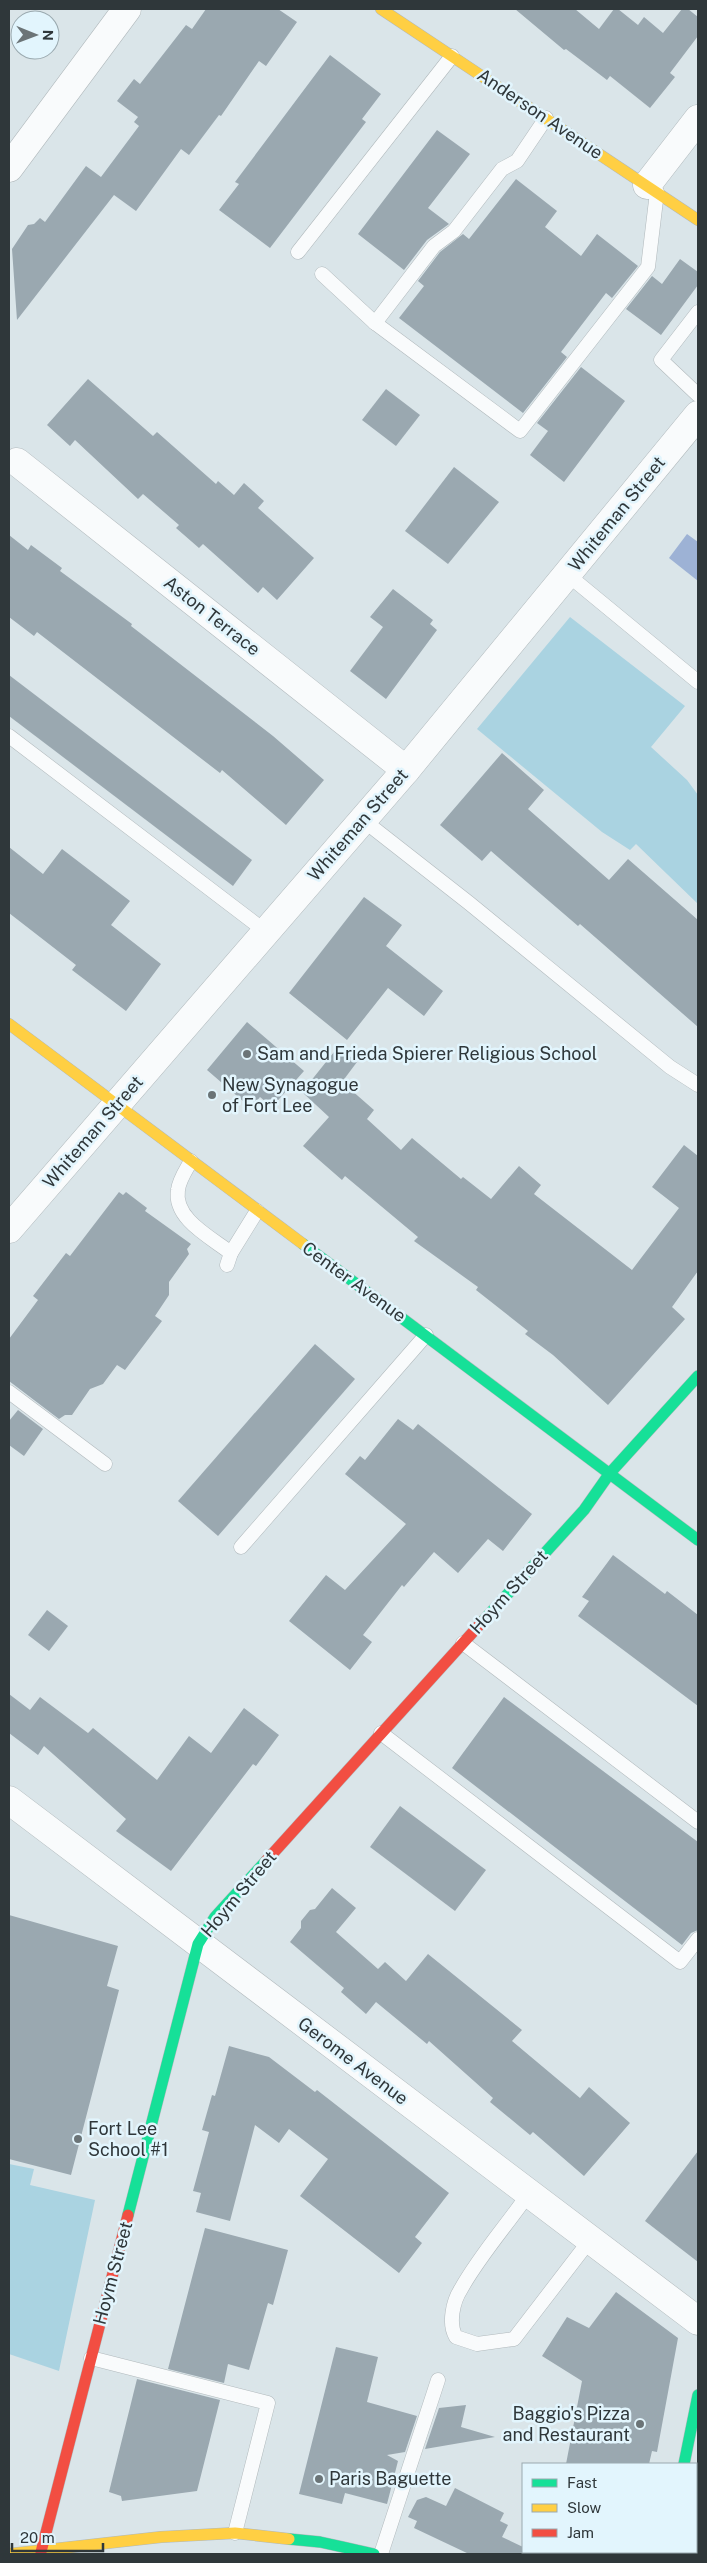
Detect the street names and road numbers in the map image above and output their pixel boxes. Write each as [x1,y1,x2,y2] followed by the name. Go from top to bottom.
[473,64,607,163] street label: Anderson Avenue
[564,452,669,575] street label: Whiteman Street
[160,572,265,660] street label: Aston Terrace
[303,764,412,885] street label: Whiteman Street
[38,1071,147,1192] street label: Whiteman Street
[298,1237,410,1326] street label: Center Avenue
[465,1545,552,1638] street label: Hoym Street
[197,1846,281,1941] street label: Hoym Street
[294,2012,412,2109] street label: Gerome Avenue
[89,2219,136,2327] street label: Hoym Street

